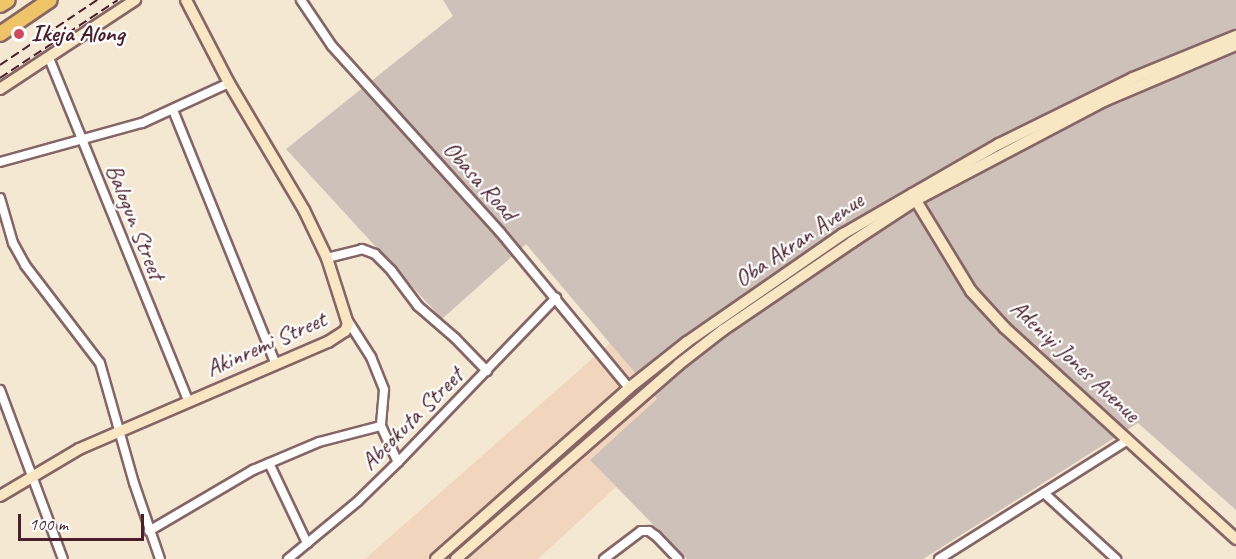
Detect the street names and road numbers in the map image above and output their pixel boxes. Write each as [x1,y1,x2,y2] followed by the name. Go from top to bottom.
[437,136,523,226] street label: Obasa Road
[99,160,171,284] street label: Balogun Street
[729,186,869,294] street label: Oba Akran Avenue
[1004,294,1146,428] street label: Adeniyi Jones Avenue
[201,305,331,383] street label: Akinremi Street
[355,362,469,476] street label: Abeokuta Street

